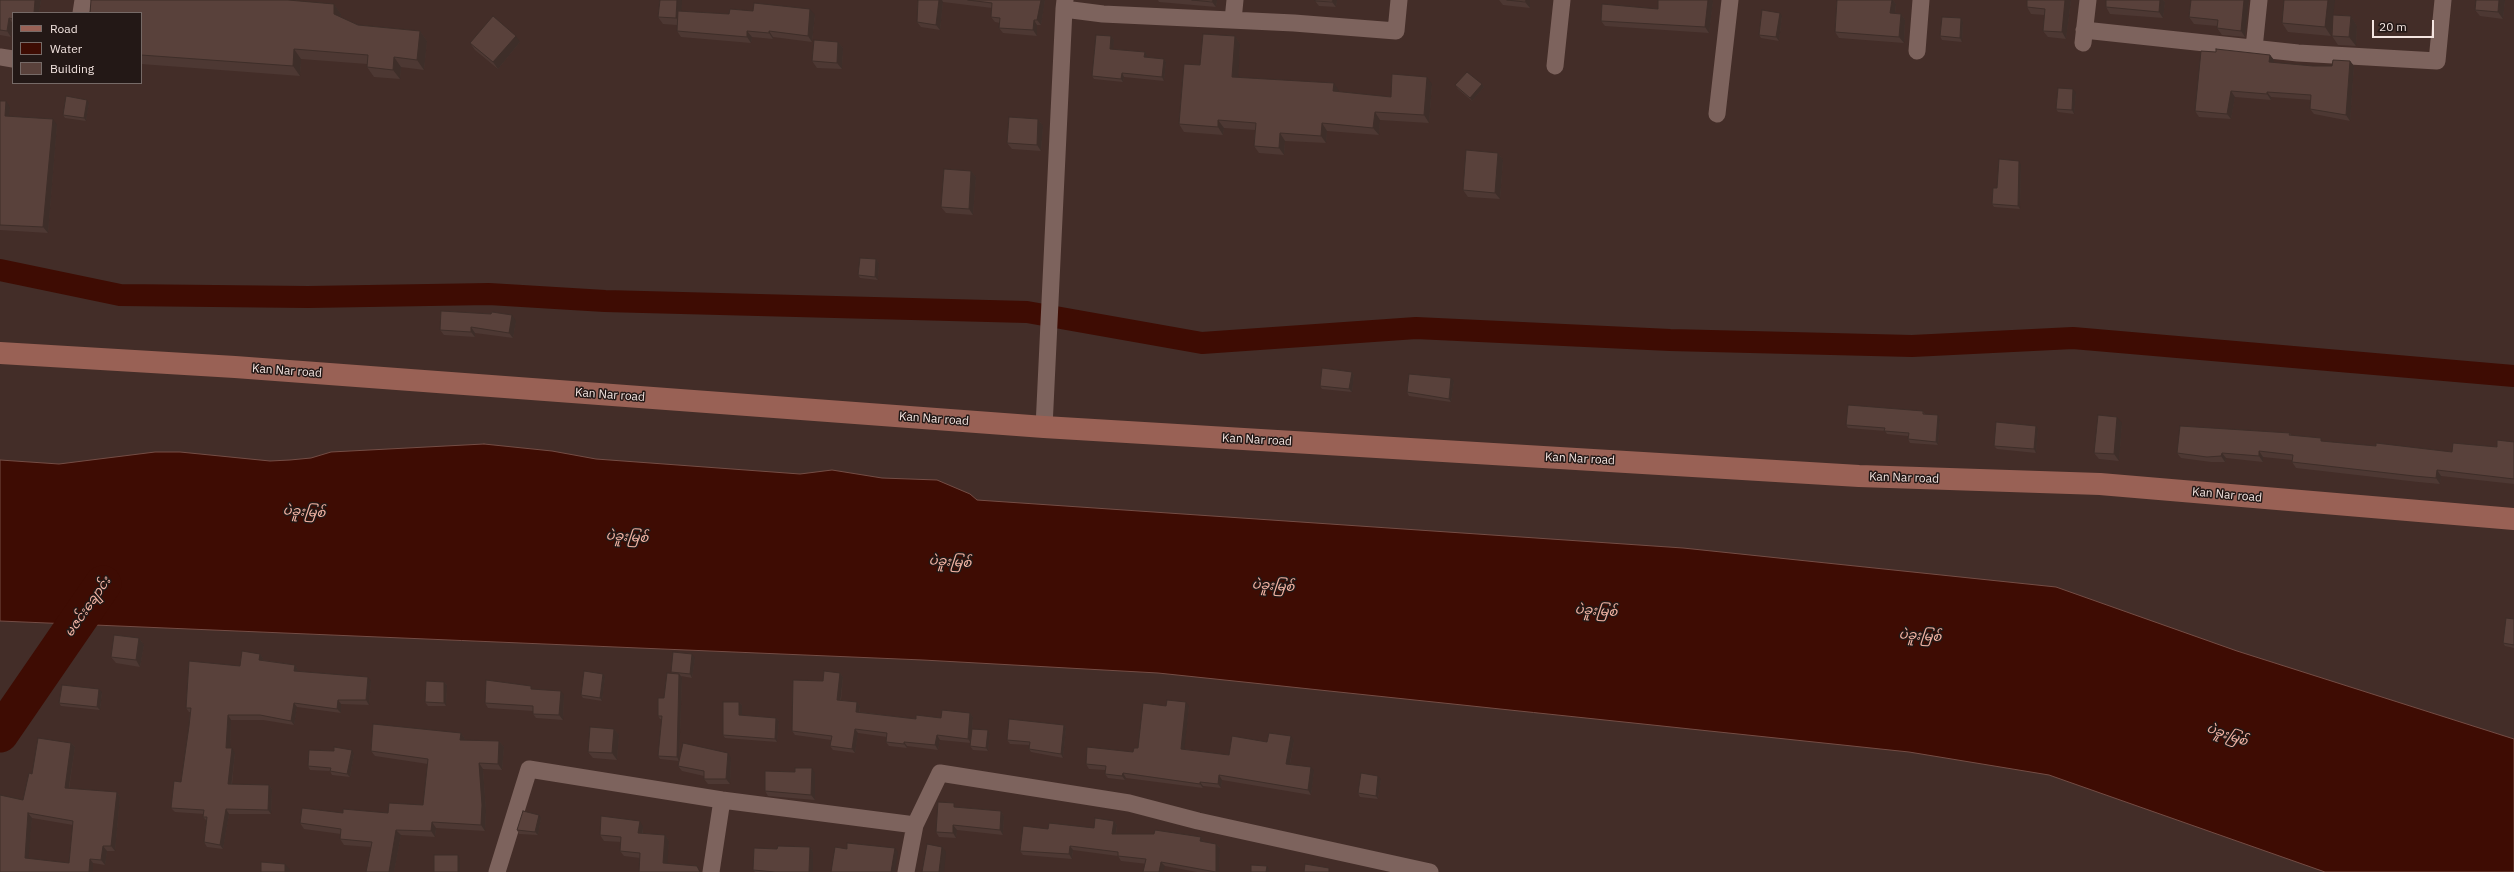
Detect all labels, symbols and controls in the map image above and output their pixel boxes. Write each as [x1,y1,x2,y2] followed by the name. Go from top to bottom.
[12,12,142,84] legend
[2374,12,2436,38] scale bar
[2379,19,2407,34] text: 20 m
[50,21,78,36] text: Road
[50,41,82,56] text: Water
[50,61,94,76] text: Building
[252,361,322,381] street label: Kan Nar road
[575,385,645,405] street label: Kan Nar road
[899,409,969,429] street label: Kan Nar road
[1222,431,1292,449] street label: Kan Nar road
[1545,450,1615,468] street label: Kan Nar road
[1869,470,1939,486] street label: Kan Nar road
[2191,485,2263,505] street label: Kan Nar road
[282,503,326,521] water label: ပဲခူးမြစ်
[605,528,649,546] water label: ပဲခူးမြစ်
[928,553,972,571] water label: ပဲခူးမြစ်
[62,574,114,640] water label: မဇင်းချောင်း
[1251,577,1295,595] water label: ပဲခူးမြစ်
[1574,602,1618,620] water label: ပဲခူးမြစ်
[1898,627,1942,645] water label: ပဲခူးမြစ်
[2204,720,2250,750] water label: ပဲခူးမြစ်

